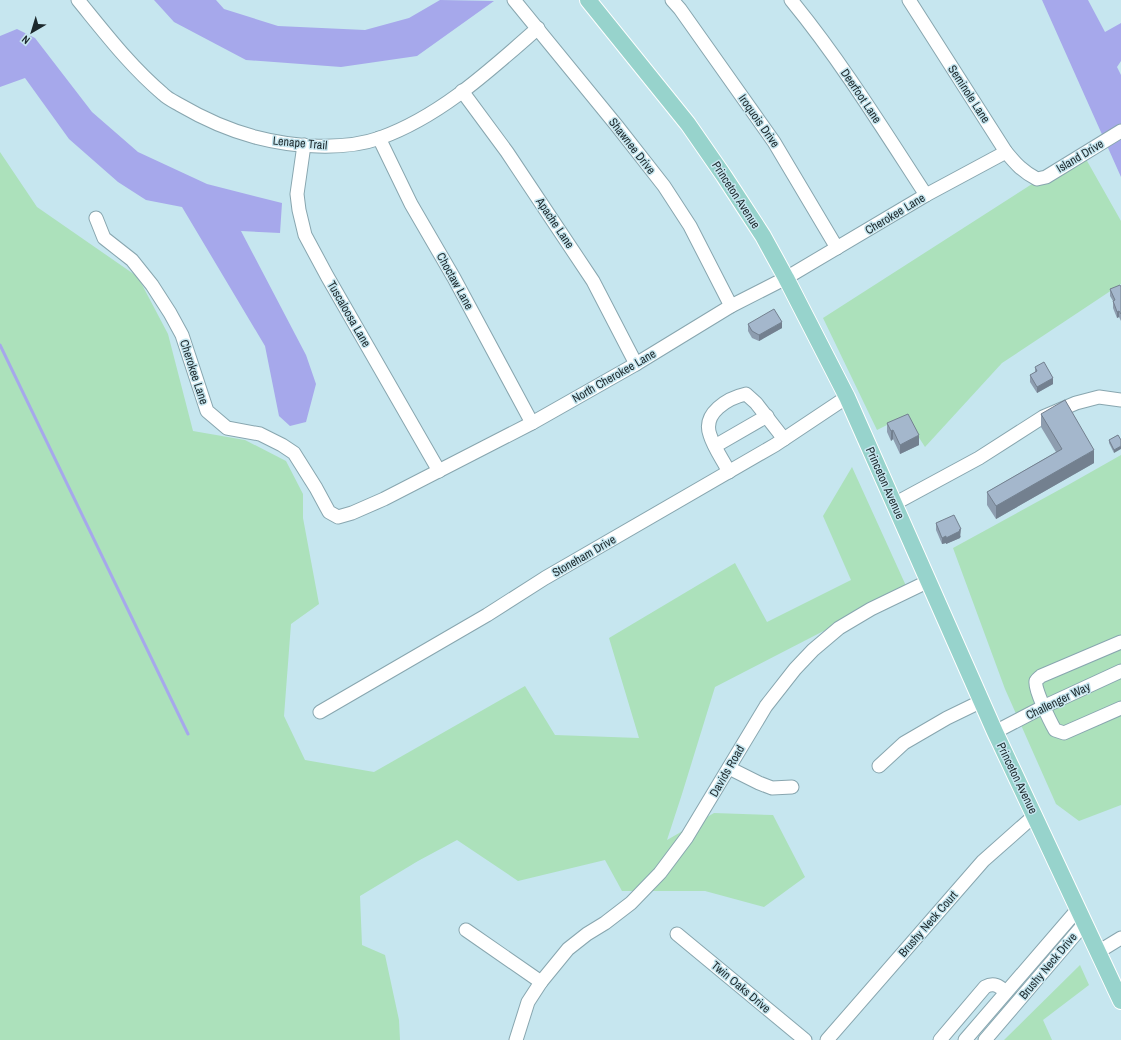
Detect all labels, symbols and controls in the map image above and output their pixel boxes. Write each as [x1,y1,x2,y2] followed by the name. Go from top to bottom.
[12,12,52,52] north arrow
[19,32,33,47] text: N
[944,62,994,126] street label: Seminole Lane
[837,66,885,126] street label: Deerfoot Lane
[735,91,783,151] street label: Iroquois Drive
[605,115,659,177] street label: Shawnee Drive
[272,133,328,153] street label: Lenape Trail
[1053,136,1107,176] street label: Island Drive
[708,158,764,232] street label: Princeton Avenue
[862,190,928,238] street label: Cherokee Lane
[532,194,578,252] street label: Apache Lane
[433,250,477,312] street label: Choctaw Lane
[324,278,374,350] street label: Tuscaloosa Lane
[176,338,212,406] street label: Cherokee Lane
[569,346,659,406] street label: North Cherokee Lane
[862,444,908,522] street label: Princeton Avenue
[549,531,619,581] street label: Stoneham Drive
[1023,679,1093,723] street label: Challenger Way
[993,740,1041,816] street label: Princeton Avenue
[706,742,748,800] street label: Davids Road
[895,887,961,960] street label: Brushy Neck Court
[1016,929,1080,1003] street label: Brushy Neck Drive
[708,957,774,1017] street label: Twin Oaks Drive

